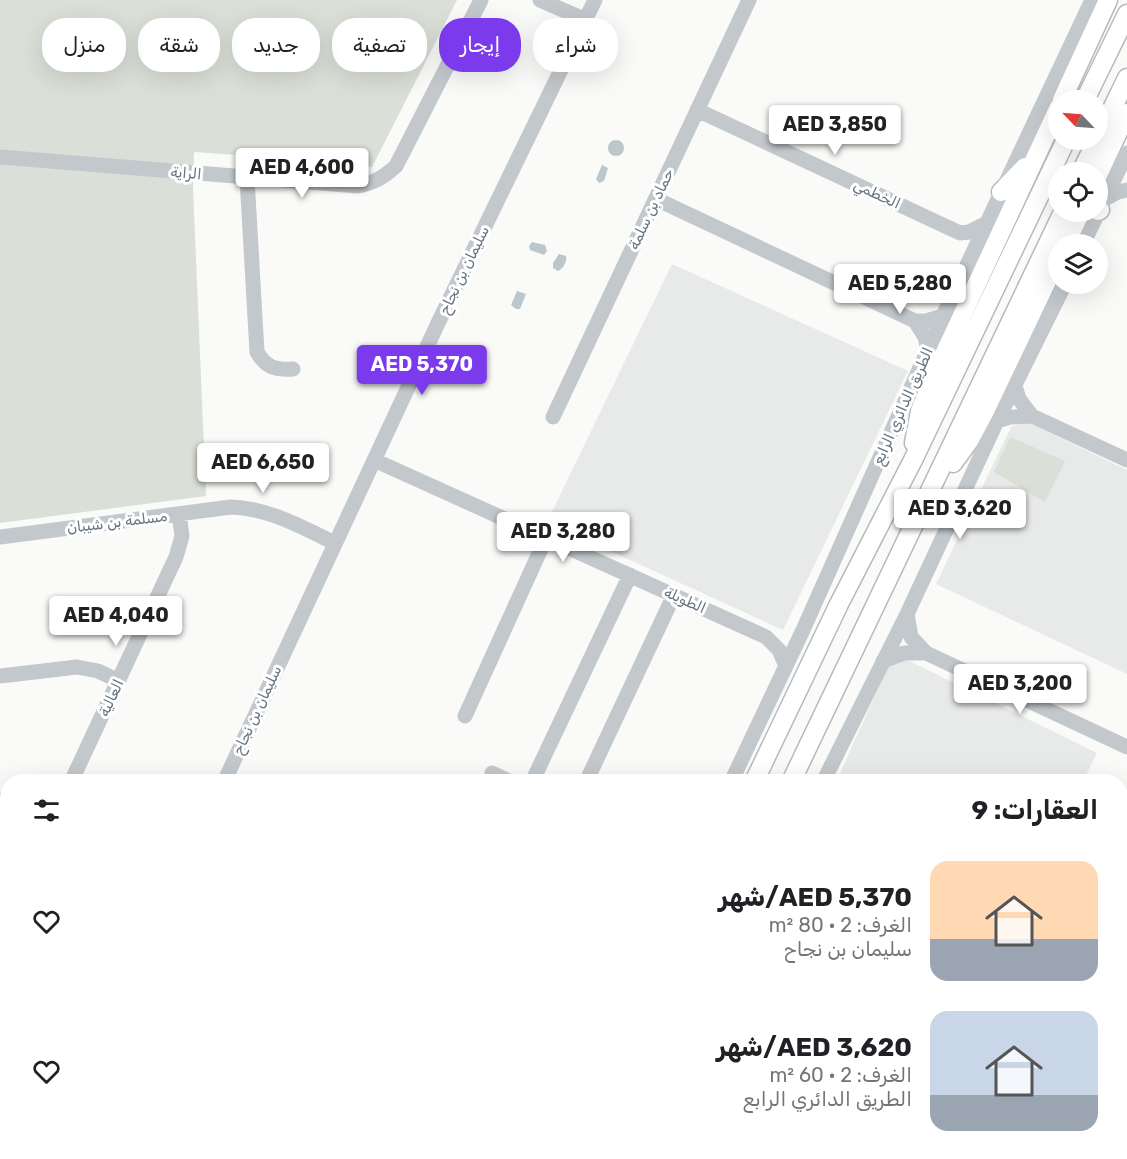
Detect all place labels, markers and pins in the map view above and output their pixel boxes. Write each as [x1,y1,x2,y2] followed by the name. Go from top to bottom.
[766,105,904,156] pin: AED 3,850
[233,148,371,199] pin: AED 4,600
[831,264,969,315] pin: AED 5,280
[353,345,491,396] pin: AED 5,370
[194,443,332,494] pin: AED 6,650
[891,489,1029,540] pin: AED 3,620
[494,512,632,563] pin: AED 3,280
[47,596,185,647] pin: AED 4,040
[951,664,1089,715] pin: AED 3,200

